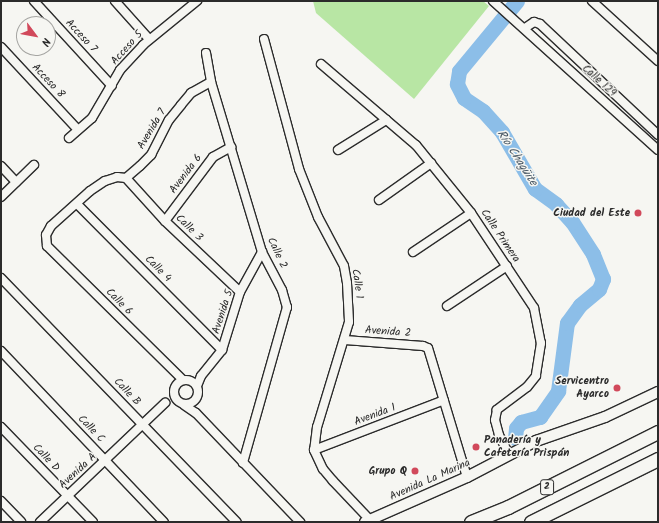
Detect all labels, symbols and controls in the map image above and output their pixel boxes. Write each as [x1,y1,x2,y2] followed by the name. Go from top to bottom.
[16,16,56,56] north arrow
[62,17,100,55] street label: Acceso 7
[108,28,146,68] street label: Acceso 5
[36,34,55,50] text: N
[29,61,67,101] street label: Acceso 8
[579,62,619,100] street label: Calle 129
[135,106,169,152] street label: Avenida 7
[494,127,540,189] water label: Río Chagüite
[167,152,205,196] street label: Avenida 6
[553,206,630,220] place label: Ciudad del Este
[477,207,523,265] street label: Calle Primera
[633,208,643,218] marker: Ciudad del Este
[173,212,205,244] street label: Calle 3
[264,235,290,271] street label: Calle 2
[142,253,174,285] street label: Calle 4
[348,268,366,300] street label: Calle 1
[103,286,135,318] street label: Calle 6
[210,288,236,336] street label: Avenida 5
[364,324,412,340] street label: Avenida 2
[111,375,143,409] street label: Calle B
[555,375,609,401] place label: Servicentro Ayarco
[612,383,622,393] marker: Servicentro Ayarco
[352,401,398,429] street label: Avenida 1
[75,413,107,445] street label: Calle C
[484,434,569,460] place label: Panadería y Cafetería Prispán
[30,441,62,475] street label: Calle D
[471,442,481,452] marker: Panadería y Cafetería Prispán
[56,450,100,492] street label: Avenida A
[388,456,472,504] street label: Avenida La Marina
[369,464,407,478] place label: Grupo Q
[410,466,420,476] marker: Grupo Q
[540,479,554,495] road number: 2

